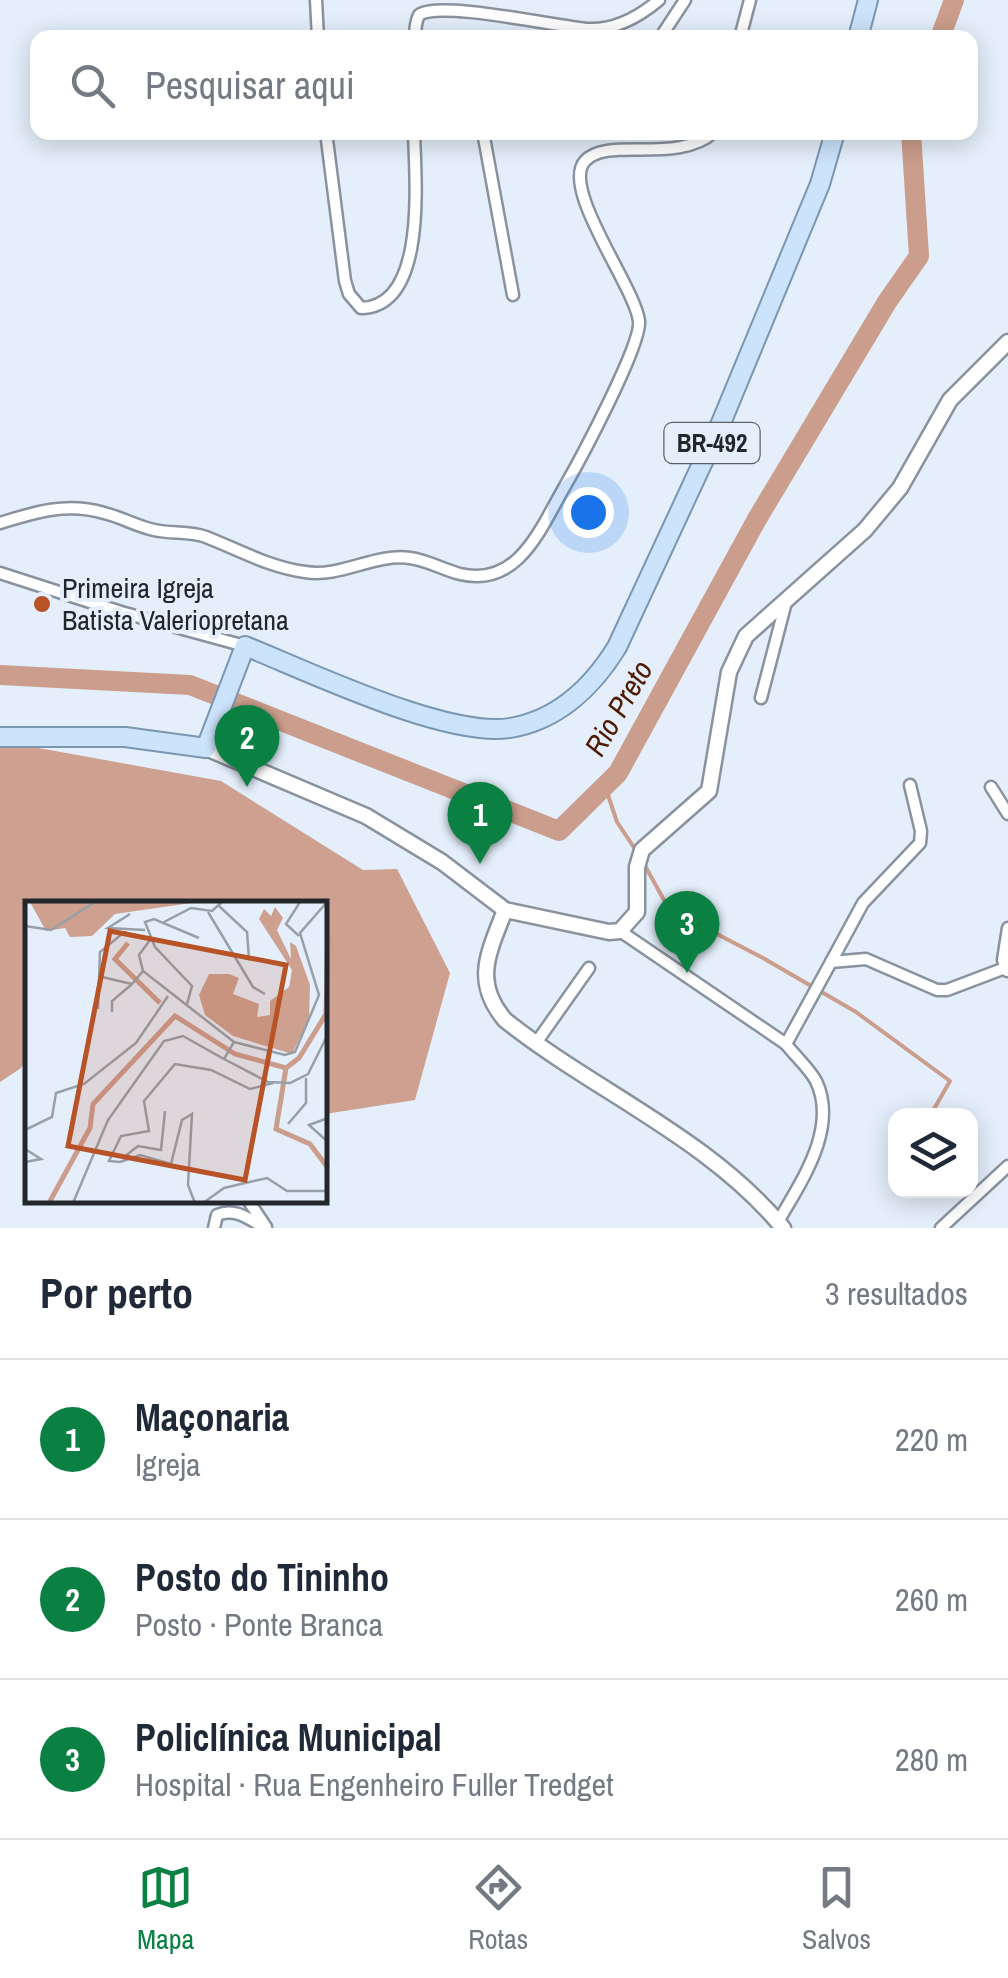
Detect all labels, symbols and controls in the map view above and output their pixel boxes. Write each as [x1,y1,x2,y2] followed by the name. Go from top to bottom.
[30,30,978,140] search box
[65,58,120,113] icon: search
[145,60,355,111] text: Pesquisar aqui
[664,423,760,463] road number: BR-492
[563,487,614,538] your location
[62,569,289,639] place label: Primeira Igreja Batista Valeriopretana
[31,593,53,615] marker: Primeira Igreja Batista Valeriopretana
[575,653,661,763] water label: Rio Preto
[214,704,280,787] pin: 2
[448,782,512,864] pin: 1
[654,890,720,973] pin: 3
[25,901,328,1203] inset map
[888,1108,978,1198] map controls
[888,1108,978,1198] button: layers
[40,1265,193,1321] text: Por perto
[825,1272,968,1315] text: 3 resultados
[135,1392,289,1443] text: Maçonaria
[65,1418,80,1461] text: 1
[895,1418,968,1461] text: 220 m
[135,1443,201,1486] text: Igreja
[135,1552,389,1603] text: Posto do Tininho
[65,1578,80,1621] text: 2
[895,1578,968,1621] text: 260 m
[135,1603,383,1646] text: Posto · Ponte Branca
[135,1712,442,1763] text: Policlínica Municipal
[65,1738,80,1781] text: 3
[895,1738,968,1781] text: 280 m
[135,1763,613,1806] text: Hospital · Rua Engenheiro Fuller Tredget
[137,1860,194,1958] tab: Mapa
[468,1860,528,1958] tab: Rotas
[802,1860,871,1958] tab: Salvos

